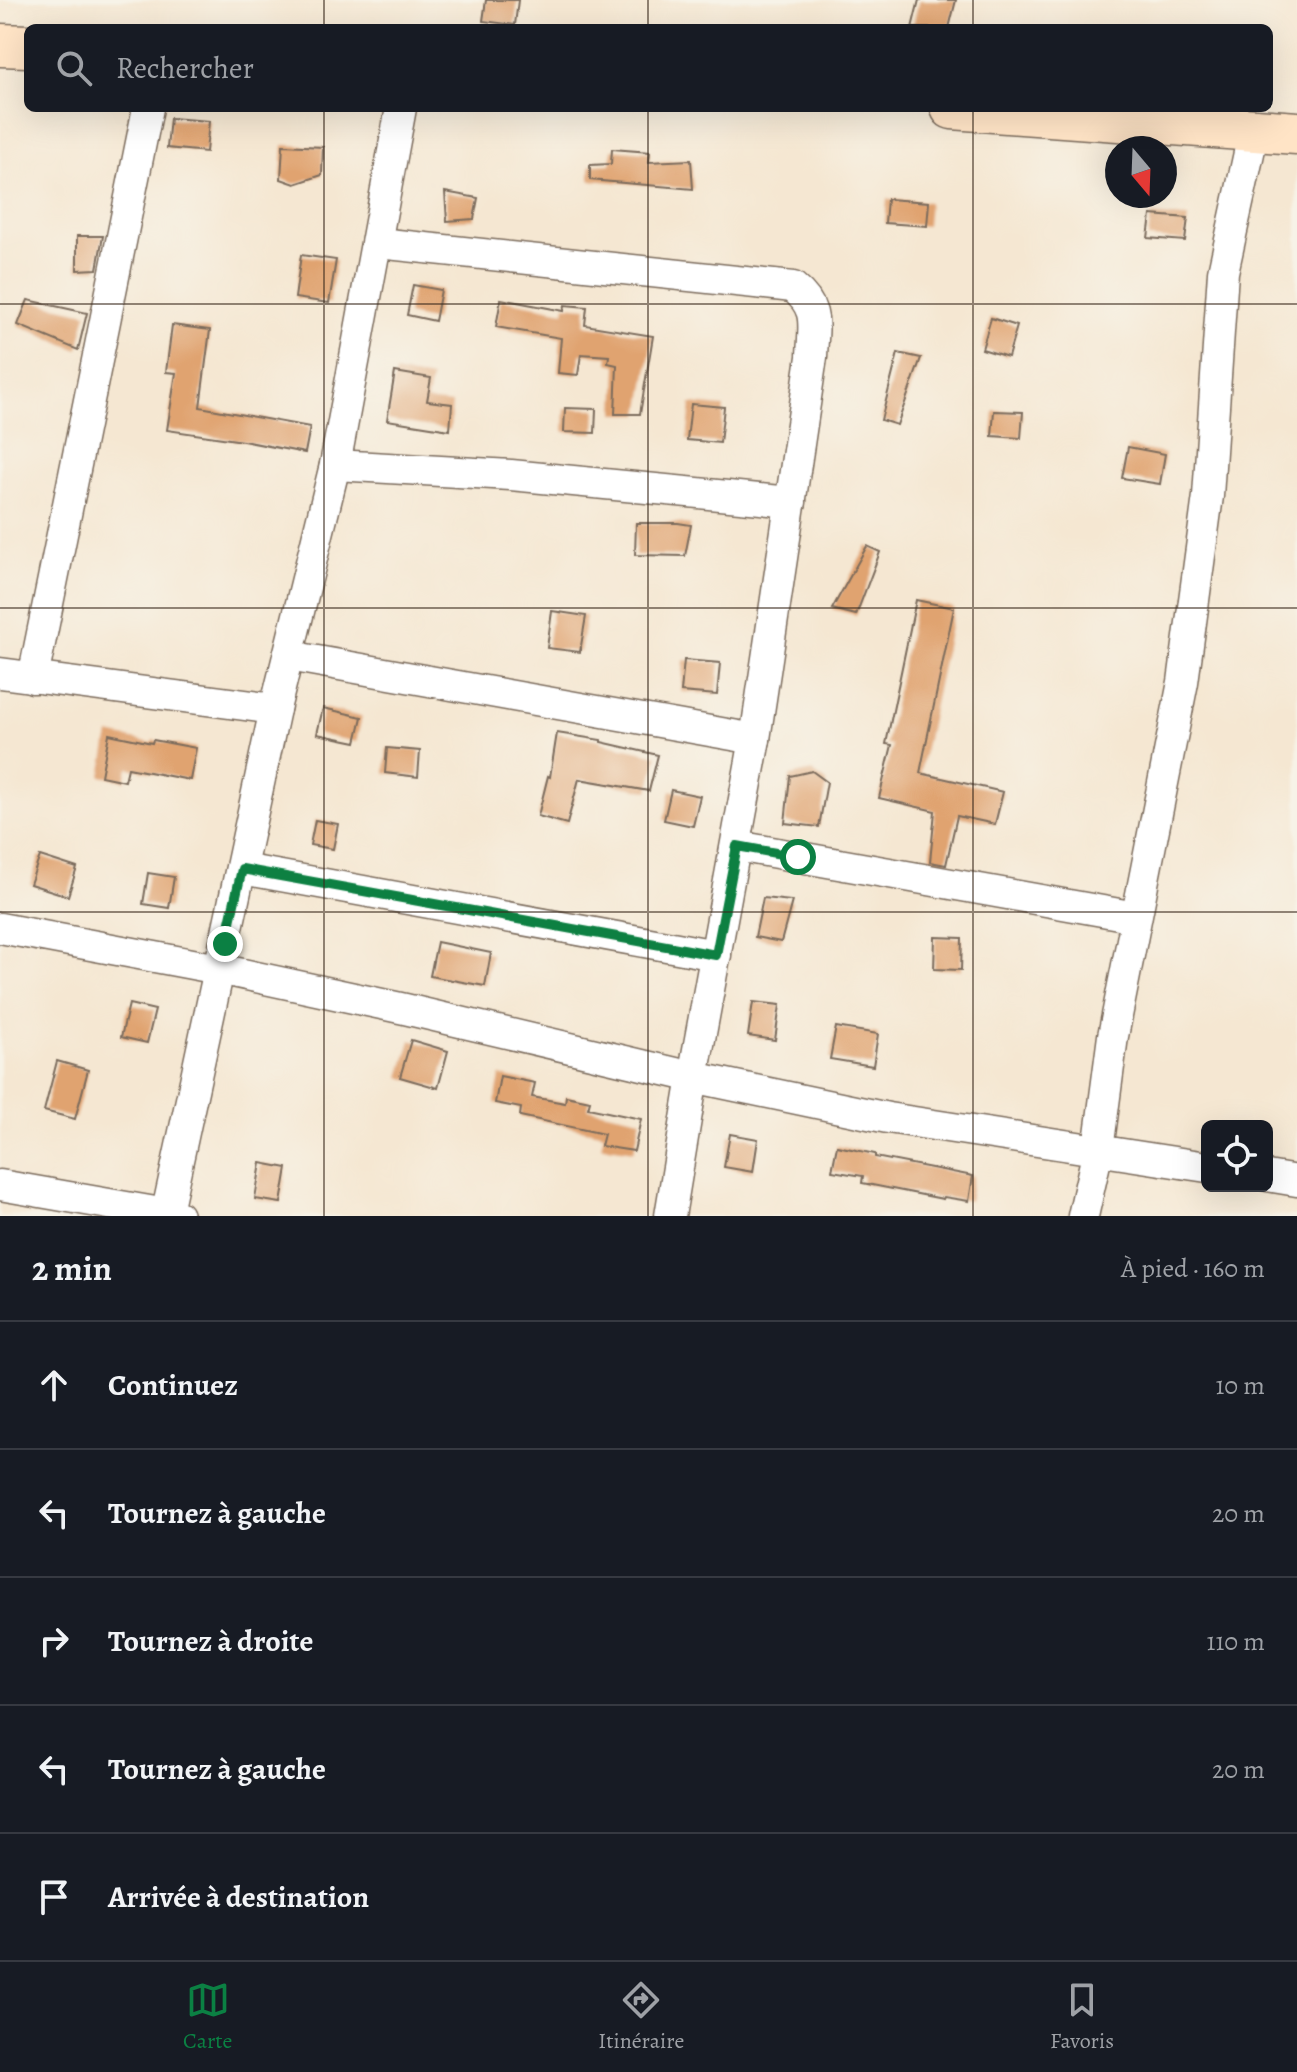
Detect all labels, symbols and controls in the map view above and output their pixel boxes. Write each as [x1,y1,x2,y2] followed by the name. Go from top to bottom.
[24,24,1273,112] search box
[52,46,96,90] icon: search
[116,48,254,88] text: Rechercher
[1105,136,1177,208] north arrow
[780,839,816,875] route start
[207,926,243,962] route end
[1201,1120,1273,1192] map controls
[1201,1120,1273,1192] button: locate
[32,1245,112,1292] text: 2 min
[1121,1251,1265,1286] text: À pied · 160 m
[32,1363,76,1407] icon: ahead
[108,1365,238,1405] text: Continuez
[1215,1368,1265,1403] text: 10 m
[32,1491,76,1535] icon: left
[108,1493,326,1533] text: Tournez à gauche
[1212,1496,1265,1531] text: 20 m
[32,1619,76,1663] icon: right
[108,1621,313,1661] text: Tournez à droite
[1207,1624,1265,1659] text: 110 m
[32,1747,76,1791] icon: left
[108,1749,326,1789] text: Tournez à gauche
[1212,1752,1265,1787] text: 20 m
[32,1875,76,1919] icon: arrive
[108,1877,369,1917] text: Arrivée à destination
[183,1978,232,2056] tab: Carte
[598,1978,684,2056] tab: Itinéraire
[1050,1978,1114,2056] tab: Favoris

